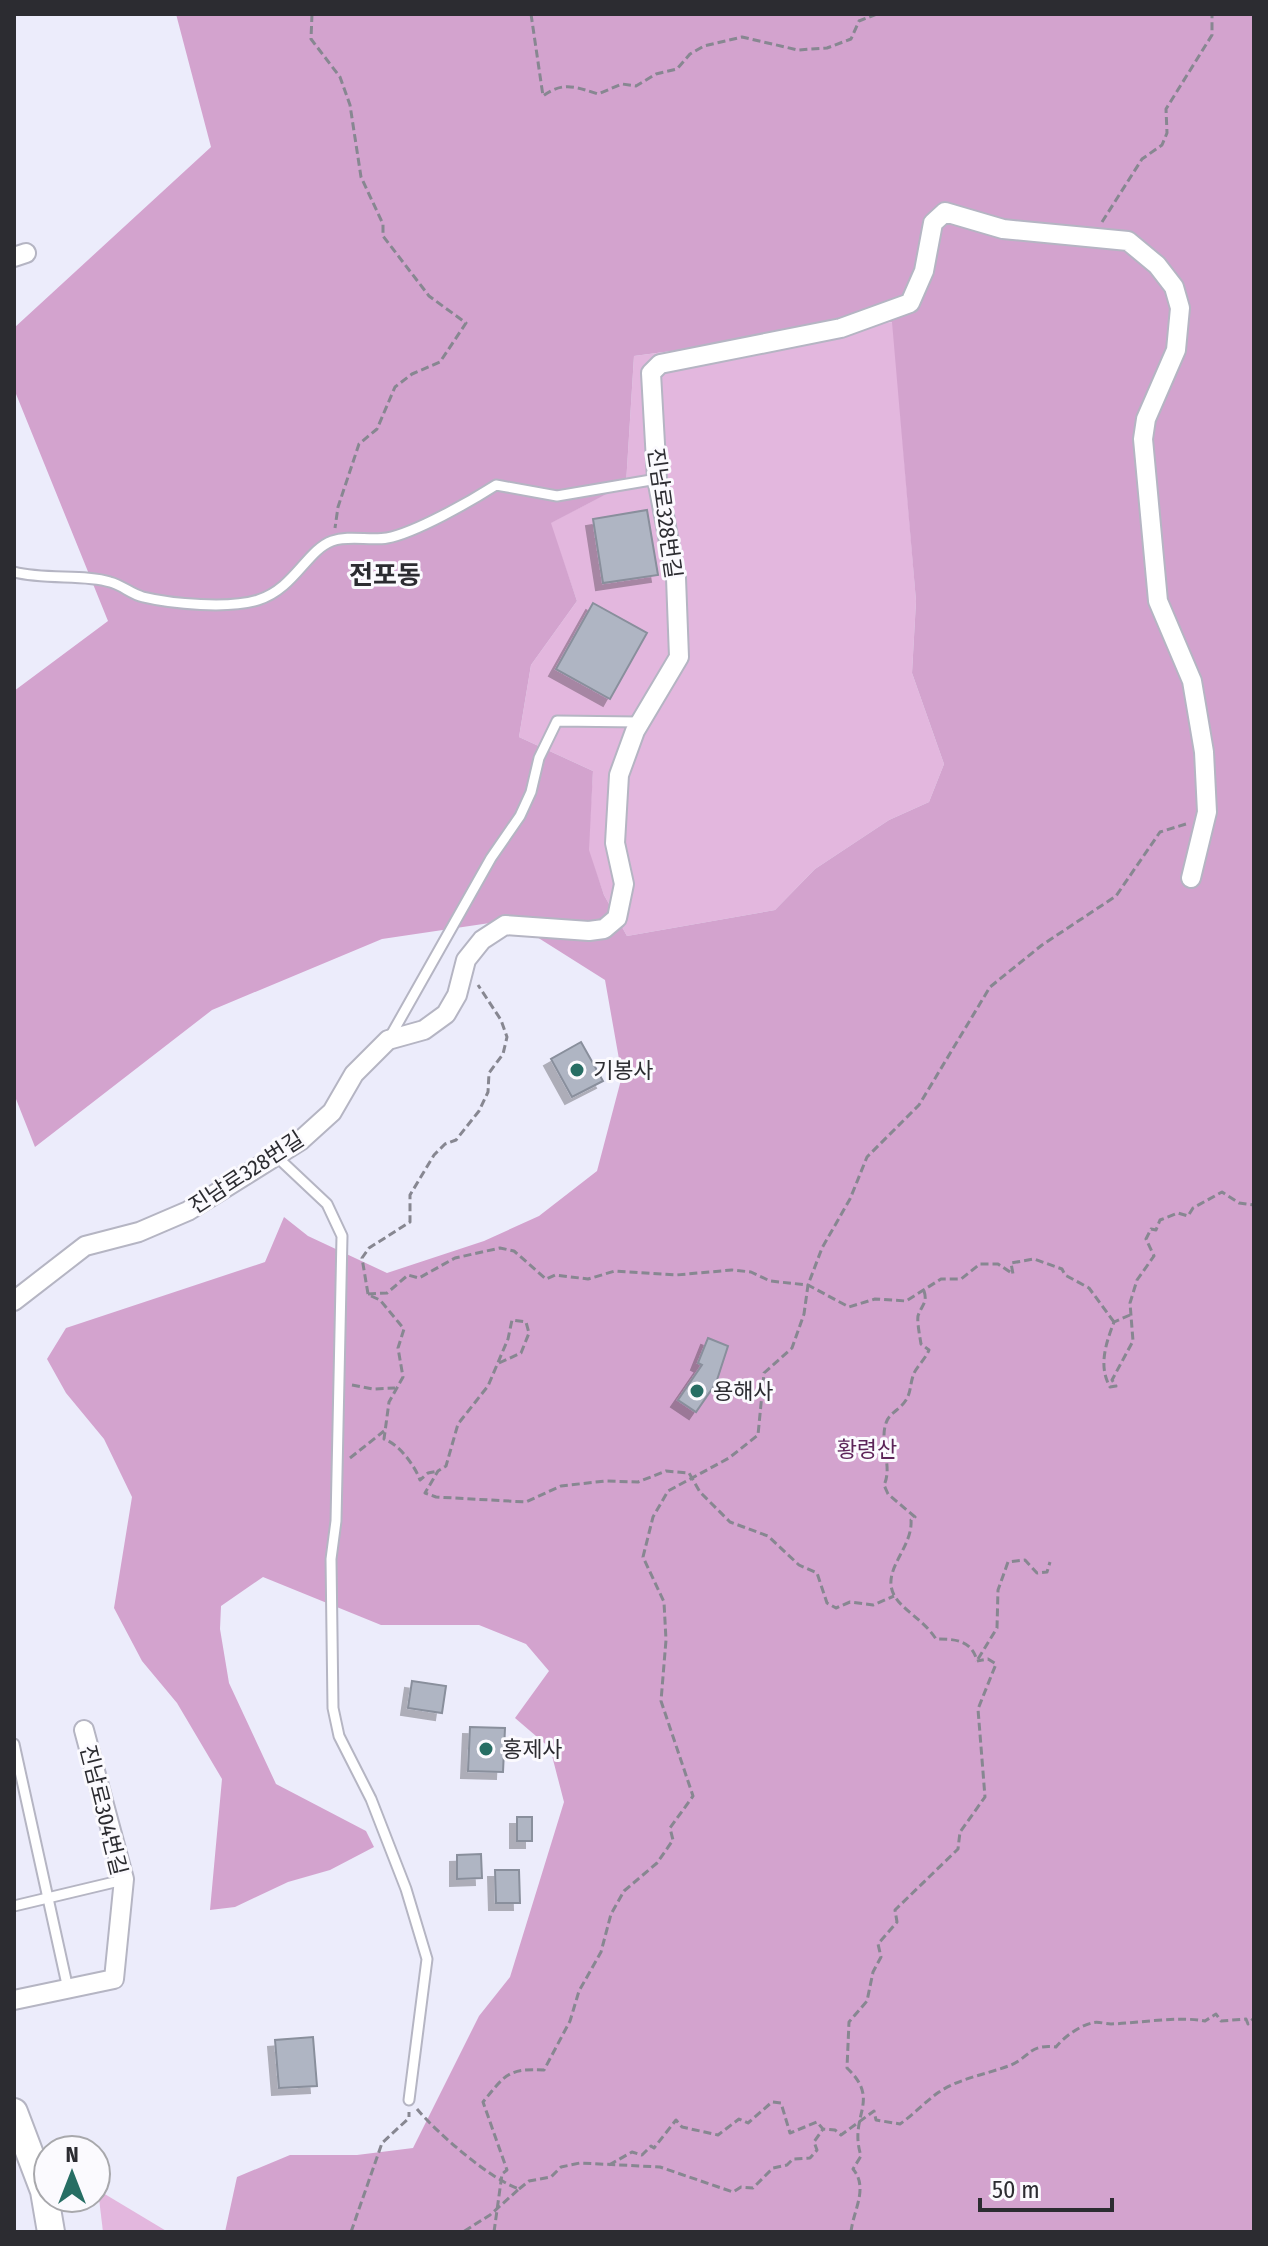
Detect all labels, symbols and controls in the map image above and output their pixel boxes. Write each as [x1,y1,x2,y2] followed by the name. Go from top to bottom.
[642,446,687,580] street label: 진남로328번길
[349,560,421,591] district label: 전포동
[593,1057,654,1084] place label: 기봉사
[568,1061,586,1079] marker: 기봉사
[184,1125,309,1220] street label: 진남로328번길
[713,1378,774,1405] place label: 용해사
[688,1382,706,1400] marker: 용해사
[837,1436,897,1463] park label: 황령산
[502,1736,563,1763] place label: 홍제사
[477,1740,495,1758] marker: 홍제사
[74,1742,133,1878] street label: 진남로304번길
[32,2134,112,2214] north arrow
[65,2141,79,2168] text: N
[980,2162,1112,2212] scale bar
[992,2176,1040,2204] text: 50 m

